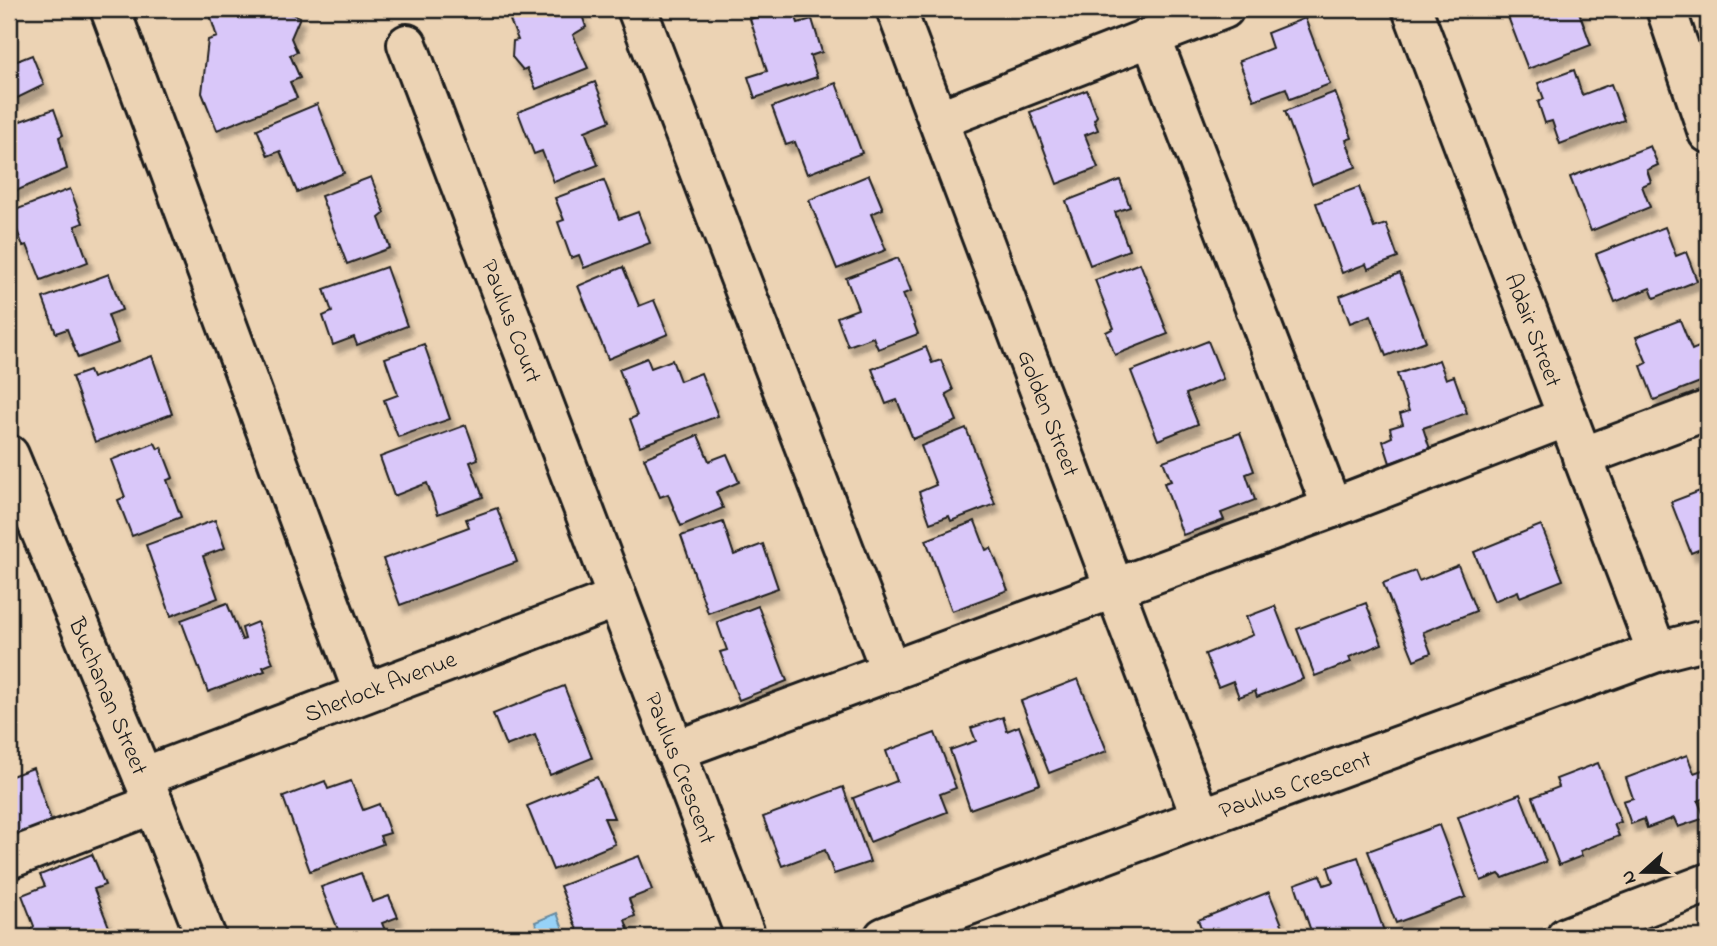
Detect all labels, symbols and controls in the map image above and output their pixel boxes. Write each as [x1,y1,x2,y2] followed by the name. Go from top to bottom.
[470,255,549,389] street label: Paulus Court
[1494,269,1569,393] street label: Adair Street
[1006,345,1087,482] street label: Golden Street
[57,612,156,781] street label: Buchanan Street
[300,643,462,733] street label: Sherlock Avenue
[634,688,724,850] street label: Paulus Crescent
[1215,743,1377,830] street label: Paulus Crescent
[1608,838,1678,908] north arrow
[1614,866,1644,888] text: N

